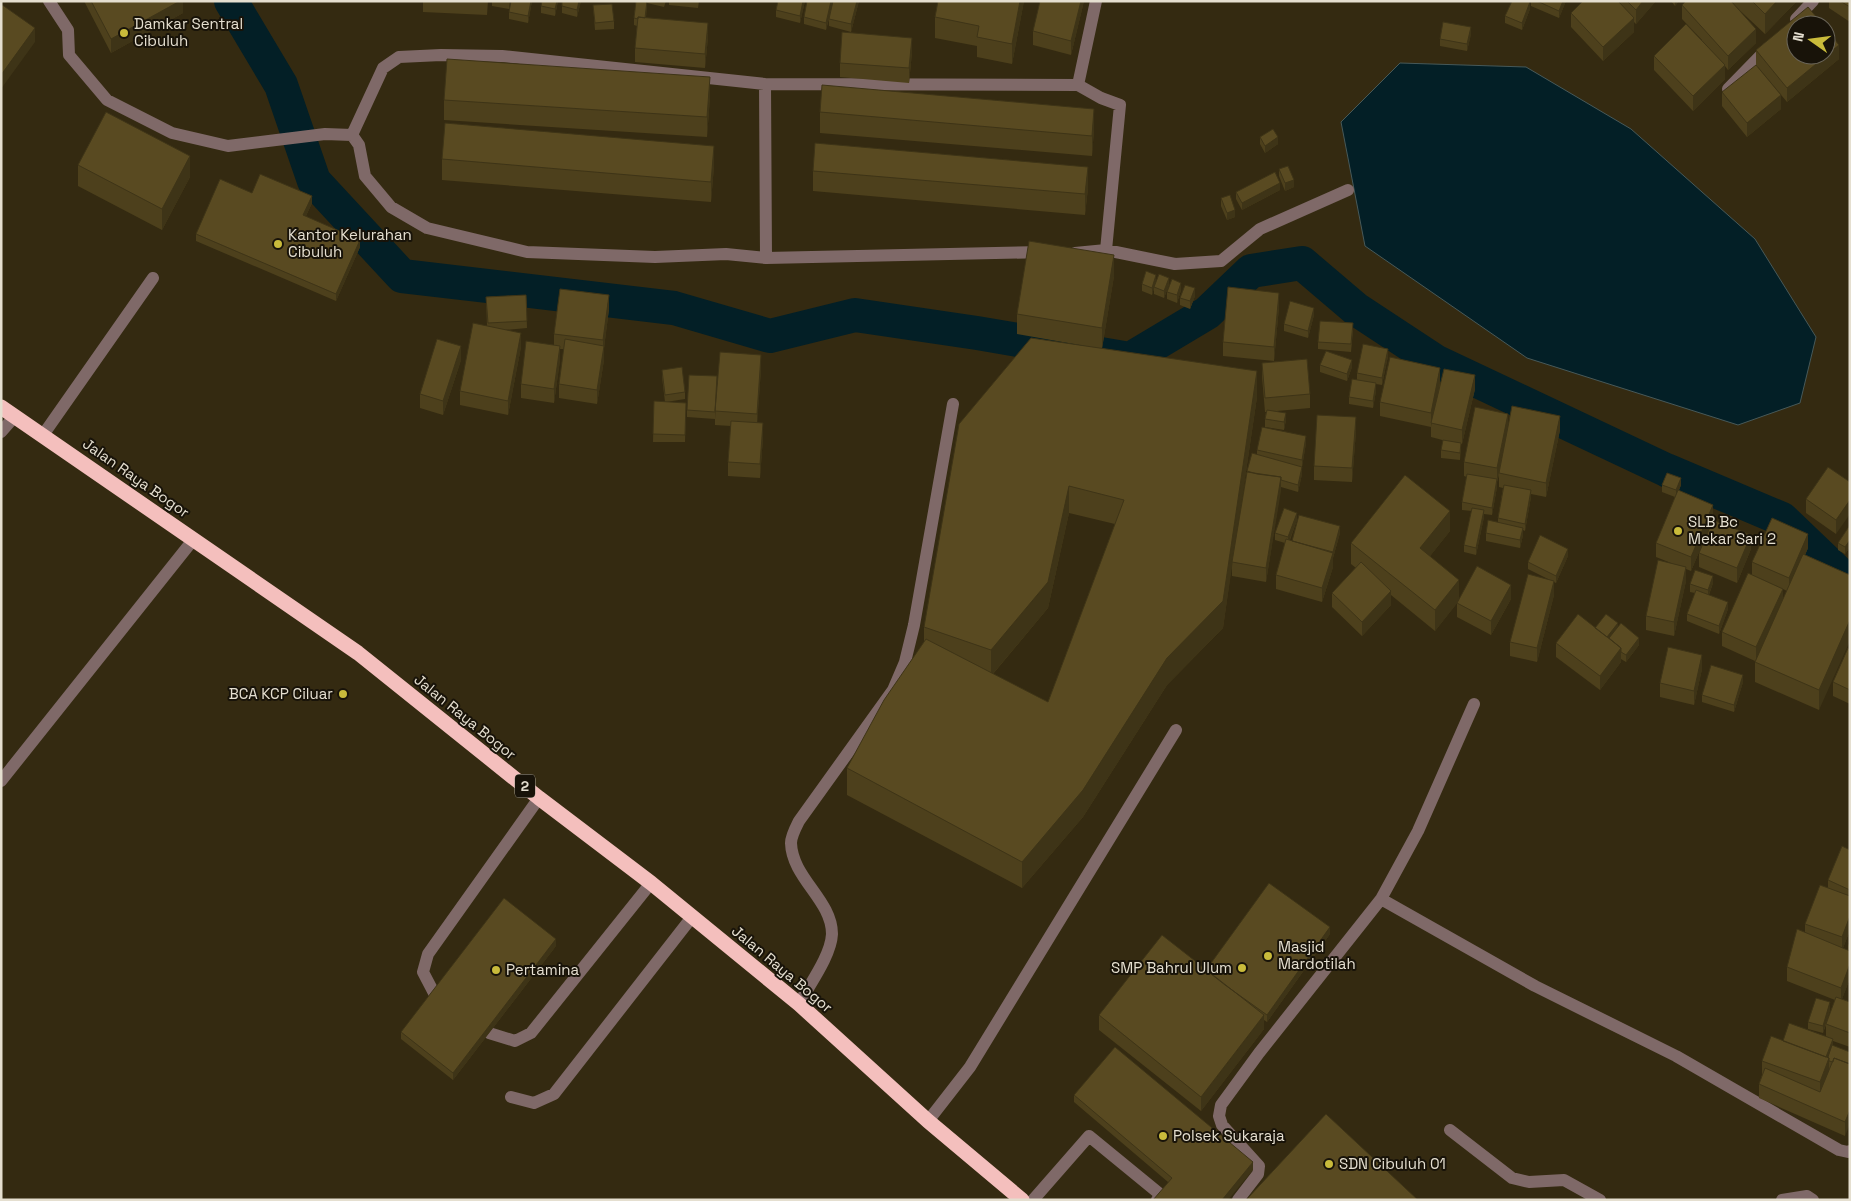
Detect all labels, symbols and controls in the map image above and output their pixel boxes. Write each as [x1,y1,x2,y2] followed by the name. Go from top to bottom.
[134,14,243,50] place label: Damkar Sentral Cibuluh
[1786,15,1836,65] north arrow
[118,27,130,39] marker: Damkar Sentral Cibuluh
[1789,30,1808,44] text: N
[288,225,412,261] place label: Kantor Kelurahan Cibuluh
[272,238,284,250] marker: Kantor Kelurahan Cibuluh
[79,434,194,522] street label: Jalan Raya Bogor
[1688,512,1776,548] place label: SLB Bc Mekar Sari 2
[1672,525,1684,537] marker: SLB Bc Mekar Sari 2
[410,670,520,764] street label: Jalan Raya Bogor
[229,684,333,703] place label: BCA KCP Ciluar
[337,688,349,700] marker: BCA KCP Ciluar
[515,774,535,798] road number: 2
[728,921,837,1017] street label: Jalan Raya Bogor
[1278,937,1356,973] place label: Masjid Mardotilah
[1262,950,1274,962] marker: Masjid Mardotilah
[1111,958,1232,977] place label: SMP Bahrul Ulum
[506,960,580,979] place label: Pertamina
[1236,962,1248,974] marker: SMP Bahrul Ulum
[490,964,502,976] marker: Pertamina
[1173,1126,1285,1145] place label: Polsek Sukaraja
[1157,1130,1169,1142] marker: Polsek Sukaraja
[1339,1154,1446,1173] place label: SDN Cibuluh 01
[1323,1158,1335,1170] marker: SDN Cibuluh 01

